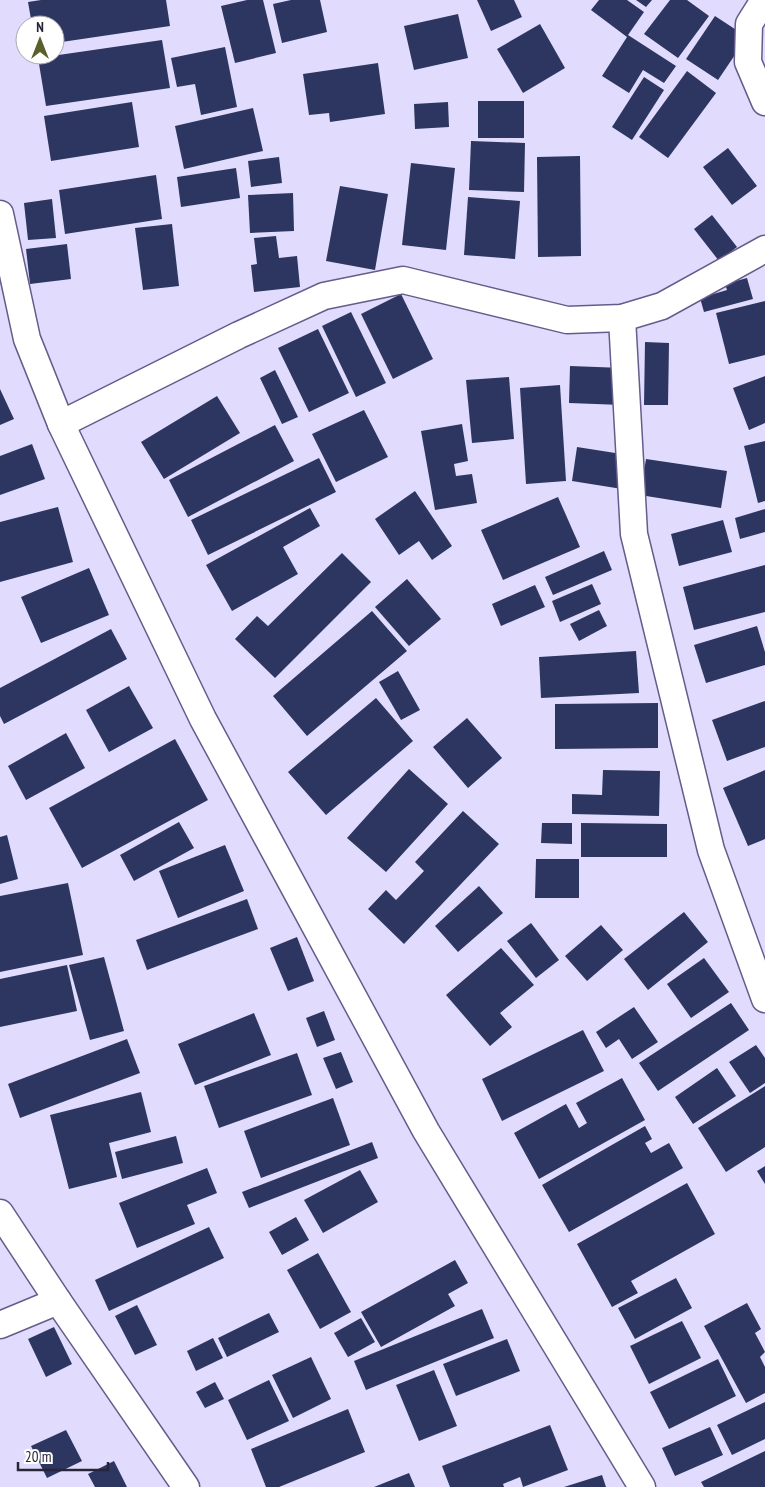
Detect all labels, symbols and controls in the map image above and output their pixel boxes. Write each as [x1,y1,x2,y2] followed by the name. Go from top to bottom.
[15,15,65,65] north arrow
[36,18,44,36] text: N
[18,1440,108,1472] scale bar
[25,1447,51,1466] text: 20 m

